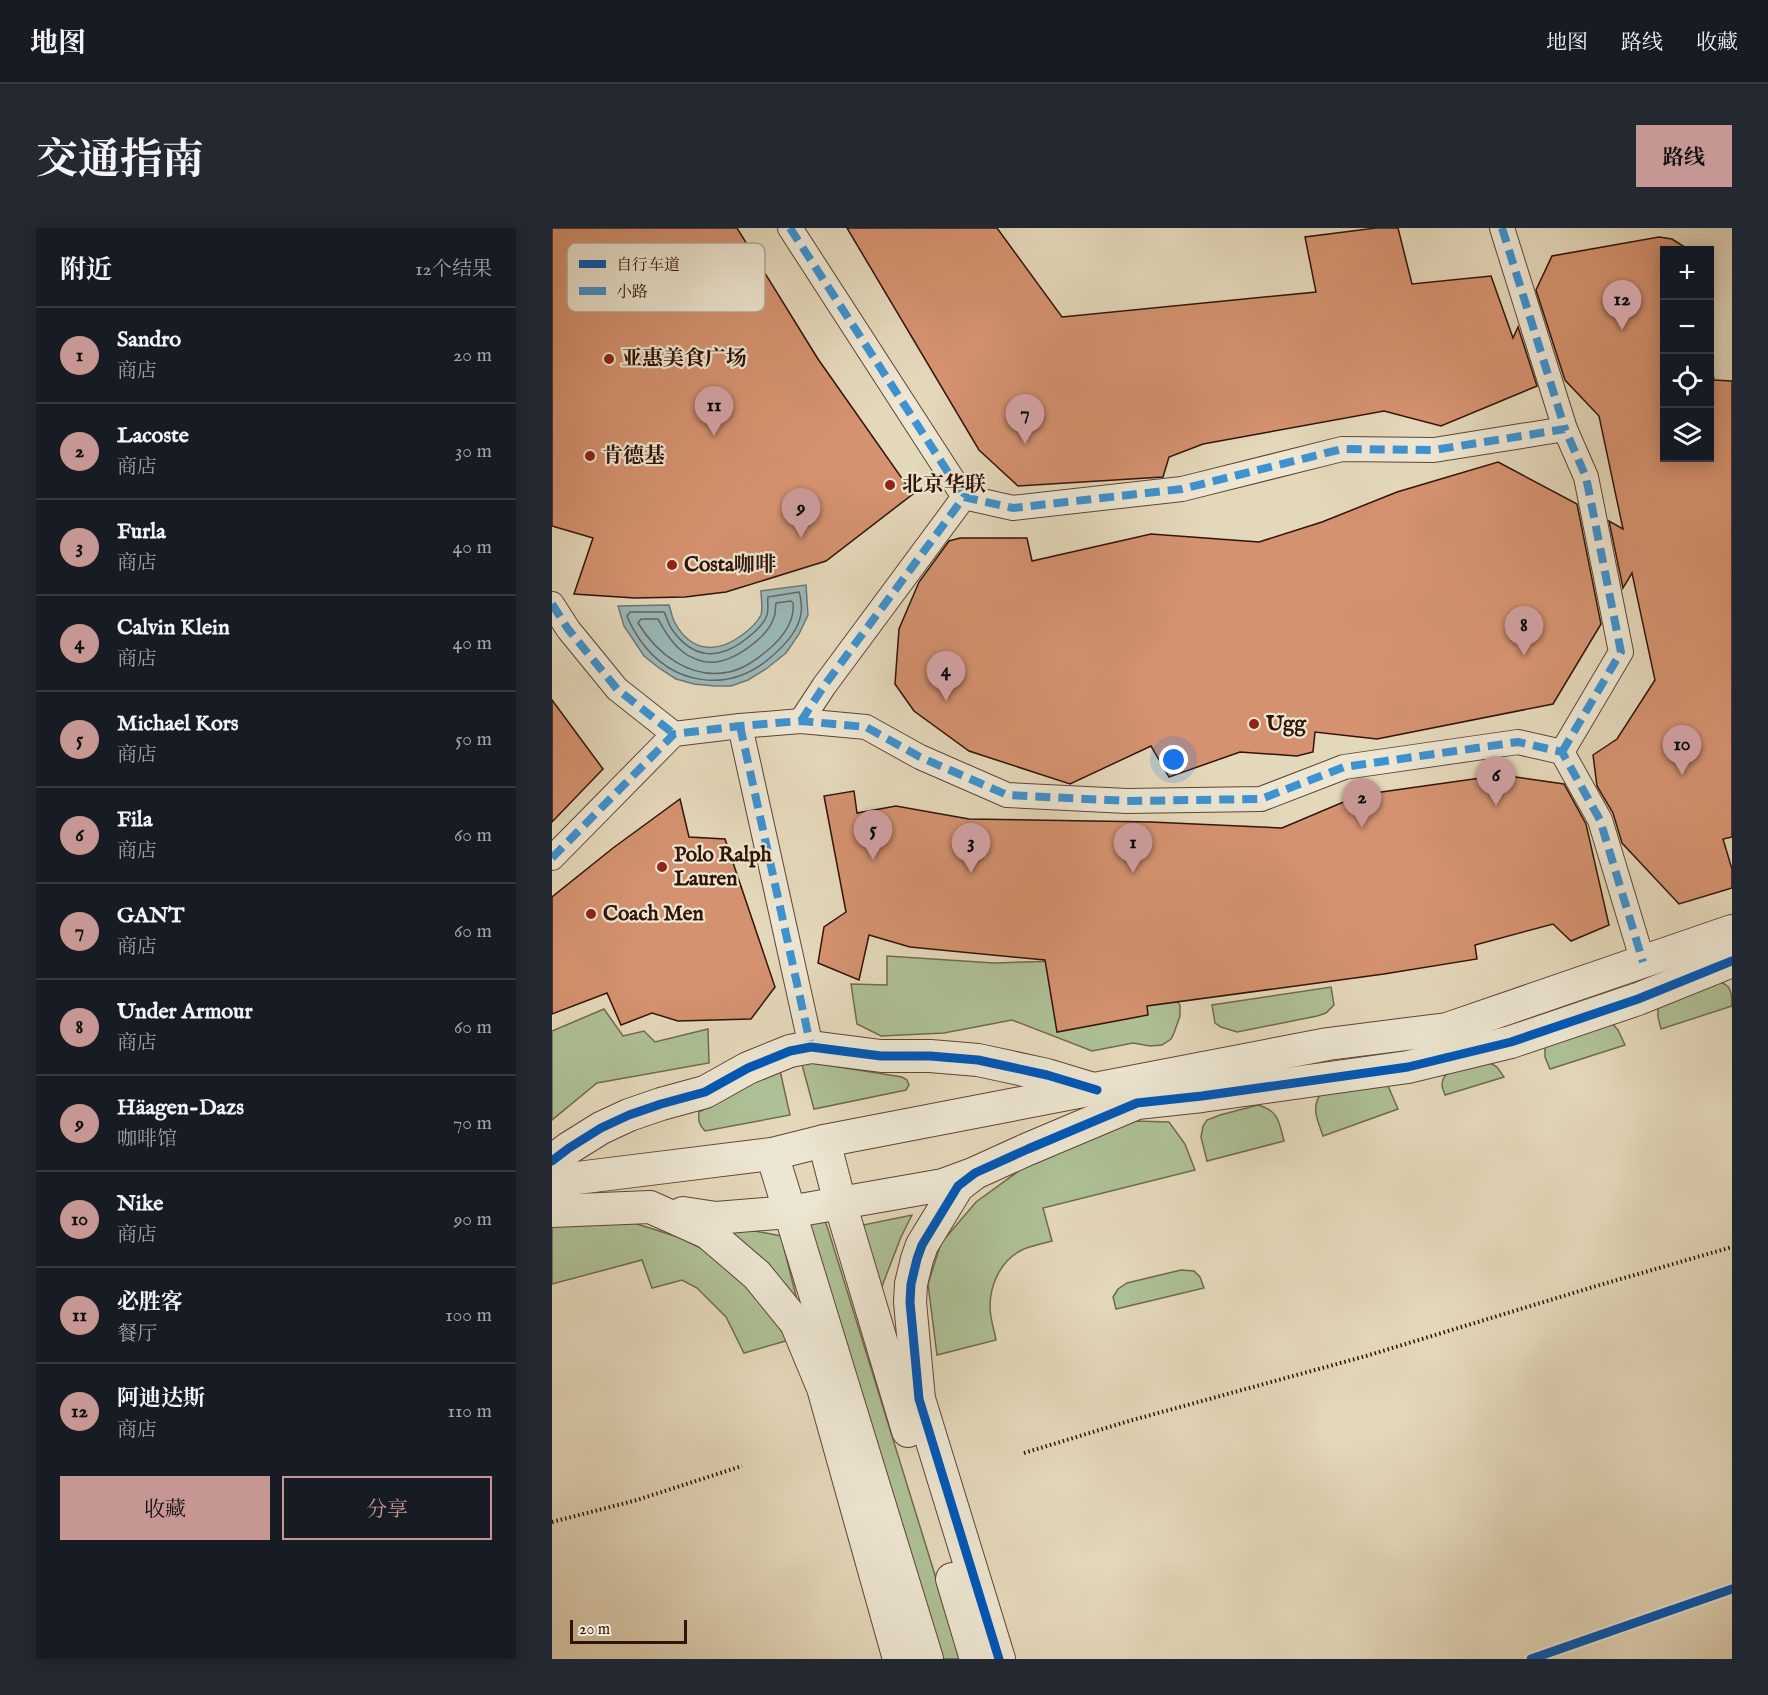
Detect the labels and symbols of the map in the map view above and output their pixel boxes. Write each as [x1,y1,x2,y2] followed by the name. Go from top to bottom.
[567,243,765,312] legend
[616,256,680,276] text: 自行车道
[1602,280,1642,330] pin: 12
[616,283,648,303] text: 小路
[621,346,747,373] place label: 亚惠美食广场
[602,352,616,366] marker: 亚惠美食广场
[694,386,734,436] pin: 11
[1006,394,1044,444] pin: 7
[602,443,665,470] place label: 肯德基
[583,449,597,463] marker: 肯德基
[902,472,986,499] place label: 北京华联
[883,478,897,492] marker: 北京华联
[782,488,820,538] pin: 9
[684,552,776,579] place label: Costa咖啡
[665,558,679,572] marker: Costa咖啡
[1504,606,1544,656] pin: 8
[926,652,966,701] pin: 4
[1265,711,1307,738] place label: Ugg
[1247,717,1261,731] marker: Ugg
[1662,726,1702,775] pin: 10
[1159,745,1188,774] your location
[1476,756,1516,806] pin: 6
[1342,778,1382,828] pin: 2
[854,810,892,860] pin: 5
[952,824,990,873] pin: 3
[1114,824,1152,873] pin: 1
[674,842,772,893] place label: Polo Ralph Lauren
[655,860,669,874] marker: Polo Ralph Lauren
[603,901,704,928] place label: Coach Men
[584,907,598,921] marker: Coach Men
[570,1617,687,1644] scale bar

